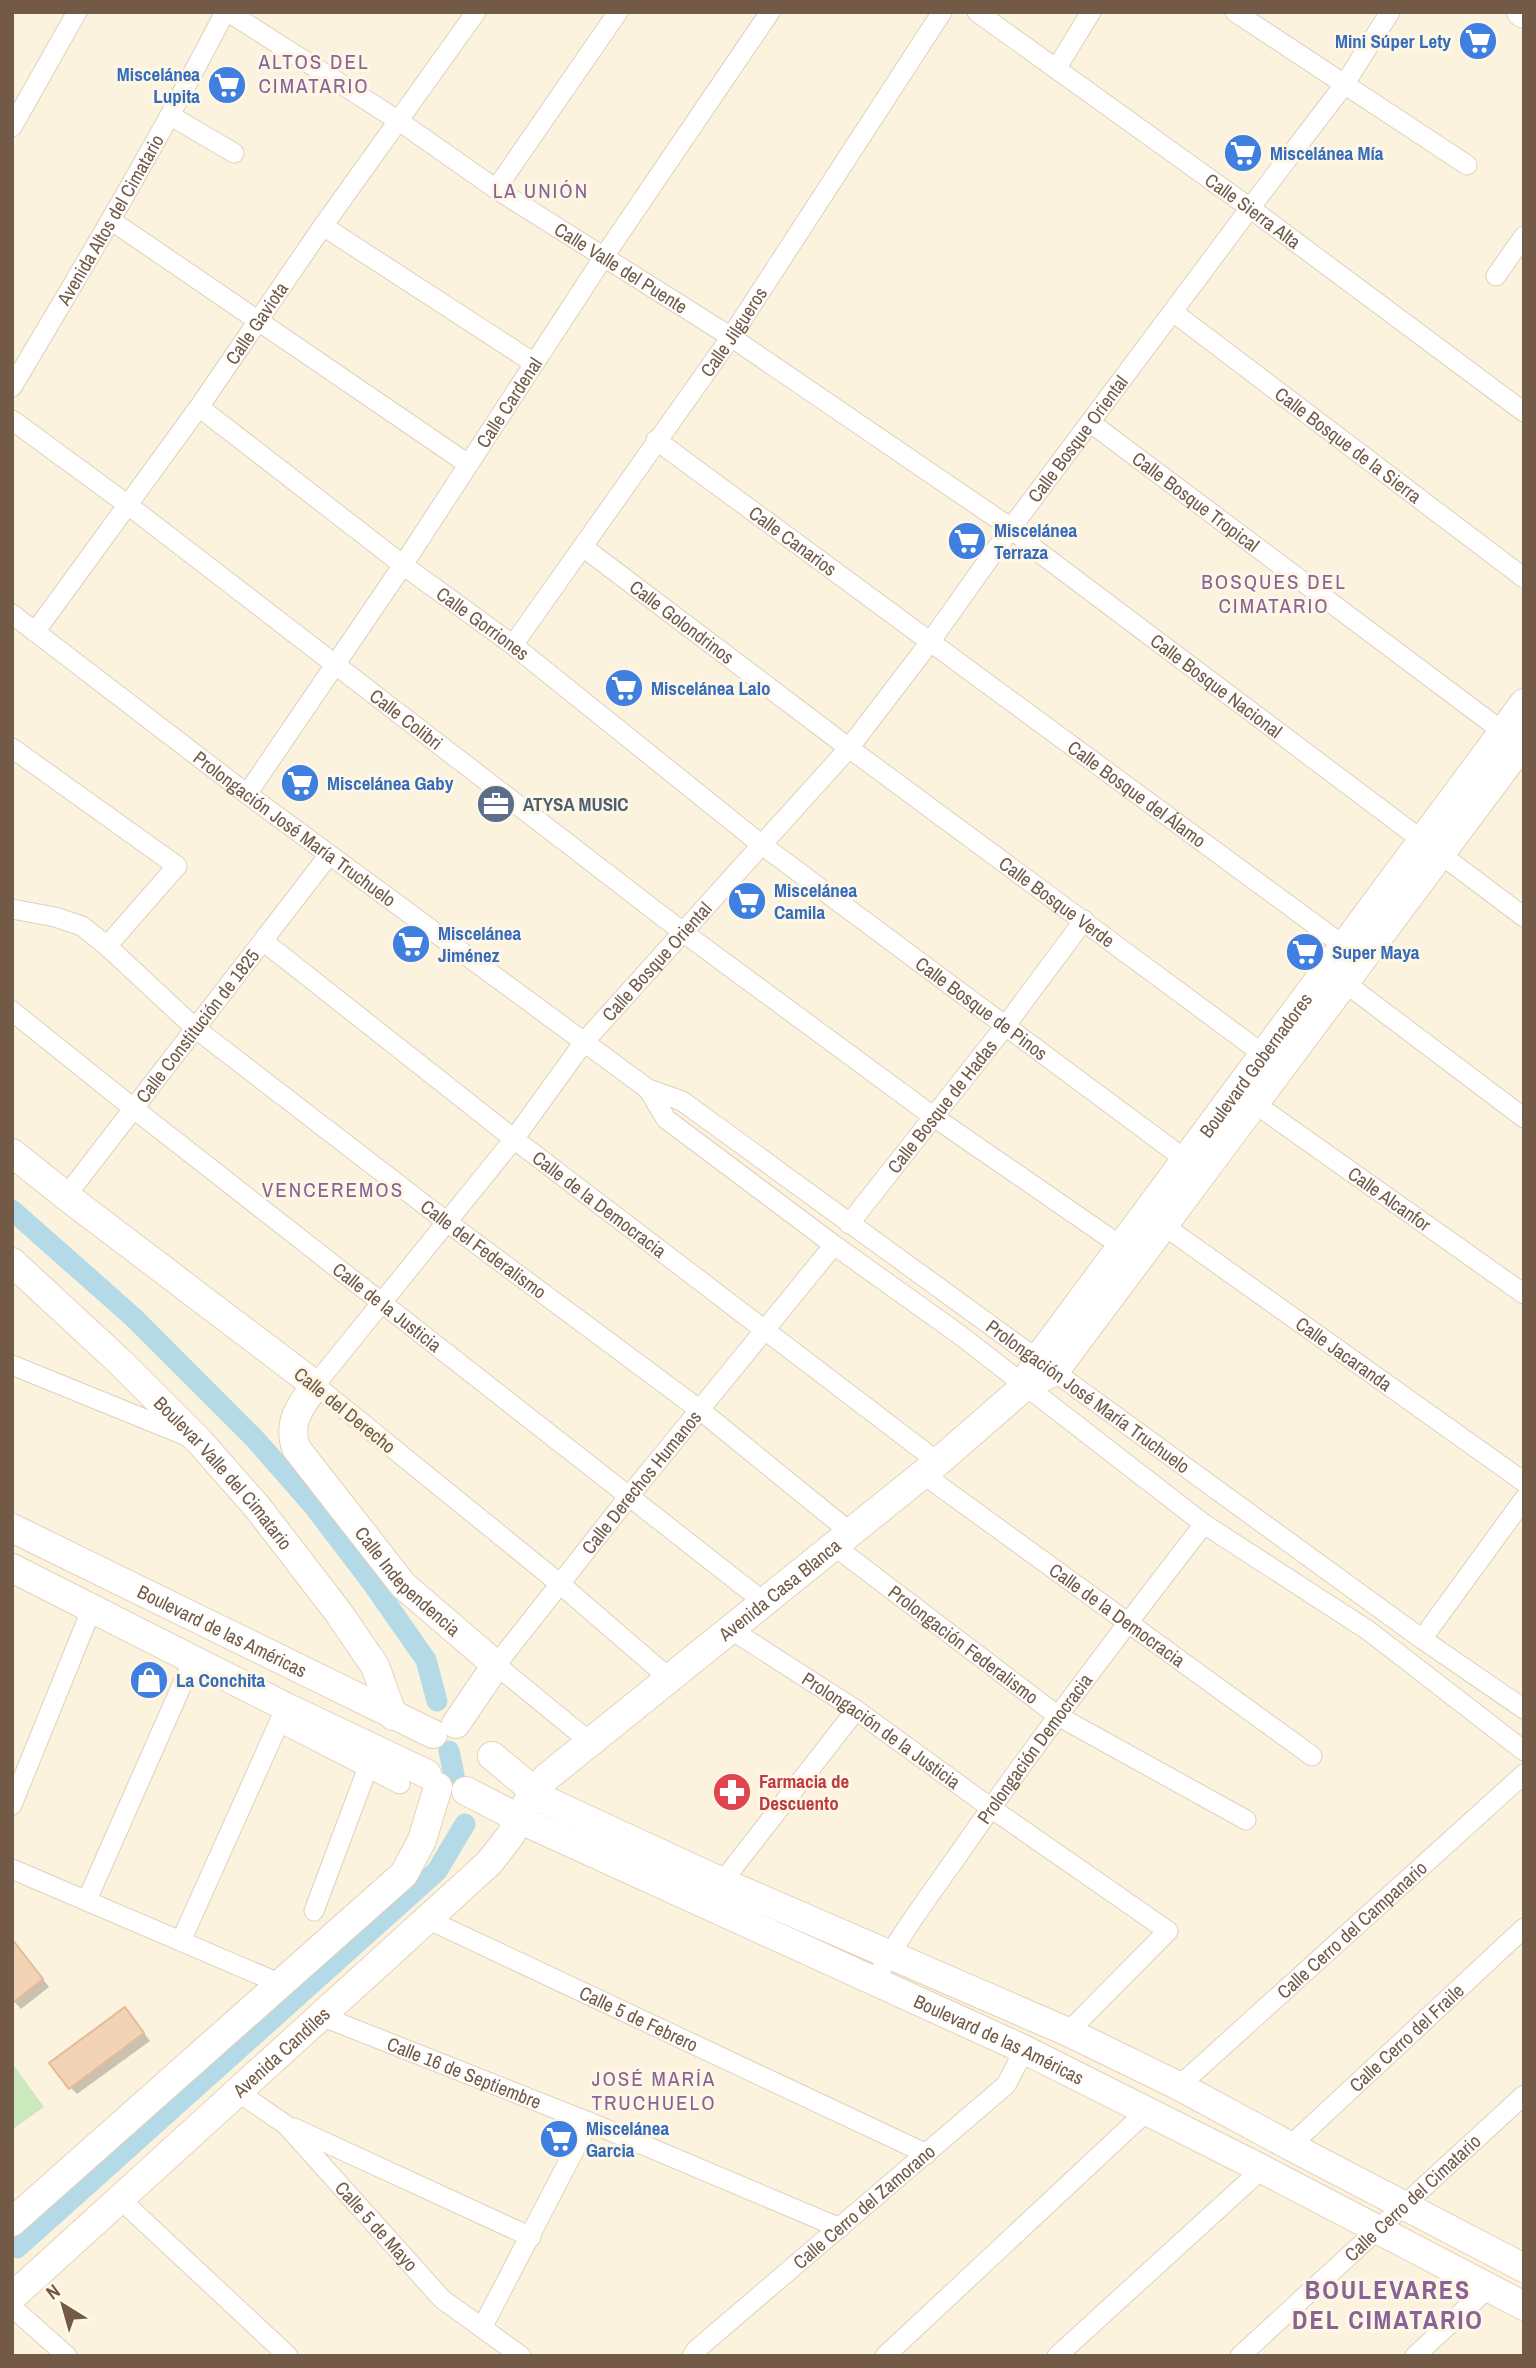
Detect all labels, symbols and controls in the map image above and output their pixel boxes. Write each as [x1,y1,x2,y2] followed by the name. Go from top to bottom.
[1457,20,1499,62] supermarket icon: Mini Súper Lety
[1335,28,1451,54] place label: Mini Súper Lety
[257,47,370,100] district label: ALTOS DEL CIMATARIO
[117,61,200,109] place label: Miscelánea Lupita
[206,64,248,106] supermarket icon: Miscelánea Lupita
[50,130,170,311] street label: Avenida Altos del Cimatario
[1222,132,1264,174] supermarket icon: Miscelánea Mía
[1270,140,1384,166] place label: Miscelánea Mía
[1200,167,1306,255] street label: Calle Sierra Alta
[493,176,589,205] district label: LA UNIÓN
[550,216,692,319] street label: Calle Valle del Puente
[219,277,294,370] street label: Calle Gaviota
[694,282,773,382] street label: Calle Jilgueros
[470,352,548,453] street label: Calle Cardenal
[1022,370,1134,508] street label: Calle Bosque Oriental
[1270,381,1427,509] street label: Calle Bosque de la Sierra
[1127,445,1265,558] street label: Calle Bosque Tropical
[744,500,842,582] street label: Calle Canarios
[994,517,1077,565] place label: Miscelánea Terraza
[946,520,988,562] supermarket icon: Miscelánea Terraza
[1201,567,1347,620] district label: BOSQUES DEL CIMATARIO
[624,574,740,670] street label: Calle Golondrinos
[431,581,535,666] street label: Calle Gorriones
[1145,628,1288,744] street label: Calle Bosque Nacional
[603,667,645,709] supermarket icon: Miscelánea Lalo
[651,675,771,701] place label: Miscelánea Lalo
[364,683,448,756] street label: Calle Colibri
[1063,734,1211,853] street label: Calle Bosque del Álamo
[188,745,401,912] street label: Prolongación José María Truchuelo
[279,762,321,804] supermarket icon: Miscelánea Gaby
[327,770,454,796] place label: Miscelánea Gaby
[475,783,517,825] office icon: ATYSA MUSIC
[523,791,629,817] place label: ATYSA MUSIC
[994,850,1120,953] street label: Calle Bosque Verde
[774,877,857,925] place label: Miscelánea Camila
[726,880,768,922] supermarket icon: Miscelánea Camila
[596,896,717,1027] street label: Calle Bosque Oriental
[438,920,521,968] place label: Miscelánea Jiménez
[390,923,432,965] supermarket icon: Miscelánea Jiménez
[1284,931,1326,973] supermarket icon: Super Maya
[1332,939,1420,965] place label: Super Maya
[130,943,265,1108] street label: Calle Constitución de 1825
[910,950,1053,1066] street label: Calle Bosque de Pinos
[1193,987,1318,1143] street label: Boulevard Gobernadores
[881,1034,1003,1179] street label: Calle Bosque de Hadas
[527,1145,672,1264] street label: Calle de la Democracia
[1343,1160,1437,1238] street label: Calle Alcanfor
[262,1175,404,1204] district label: VENCEREMOS
[415,1193,552,1305] street label: Calle del Federalismo
[327,1256,447,1358] street label: Calle de la Justicia
[1290,1310,1398,1397] street label: Calle Jacaranda
[981,1313,1195,1479] street label: Prolongación José María Truchuelo
[289,1361,401,1459] street label: Calle del Derecho
[148,1390,298,1555] street label: Boulevar Valle del Cimatario
[575,1405,707,1559] street label: Calle Derechos Humanos
[349,1521,466,1642] street label: Calle Independencia
[712,1532,846,1647] street label: Avenida Casa Blanca
[1044,1557,1191,1673] street label: Calle de la Democracia
[133,1578,311,1683] street label: Boulevard de las Américas
[883,1579,1044,1710] street label: Prolongación Federalismo
[128,1659,170,1701] shop icon: La Conchita
[797,1666,966,1795] street label: Prolongación de la Justicia
[176,1667,266,1693] place label: La Conchita
[971,1668,1098,1829] street label: Prolongación Democracia
[759,1768,850,1816] place label: Farmacia de Descuento
[711,1771,753,1813] pharmacy icon: Farmacia de Descuento
[1271,1855,1433,2004] street label: Calle Cerro del Campanario
[1343,1978,1469,2098] street label: Calle Cerro del Fraile
[575,1979,702,2058] street label: Calle 5 de Febrero
[910,1988,1089,2091] street label: Boulevard de las Américas
[226,2001,336,2104] street label: Avenida Candiles
[383,2030,545,2115] street label: Calle 16 de Septiembre
[591,2064,717,2117] district label: JOSÉ MARÍA TRUCHUELO
[586,2115,669,2163] place label: Miscelánea Garcia
[538,2118,580,2160] supermarket icon: Miscelánea Garcia
[1338,2128,1486,2267] street label: Calle Cerro del Cimatario
[787,2138,940,2275] street label: Calle Cerro del Zamorano
[329,2175,424,2277] street label: Calle 5 de Mayo
[28,2270,98,2340] north arrow
[1292,2272,1484,2337] district label: BOULEVARES DEL CIMATARIO
[40,2278,65,2305] text: N

